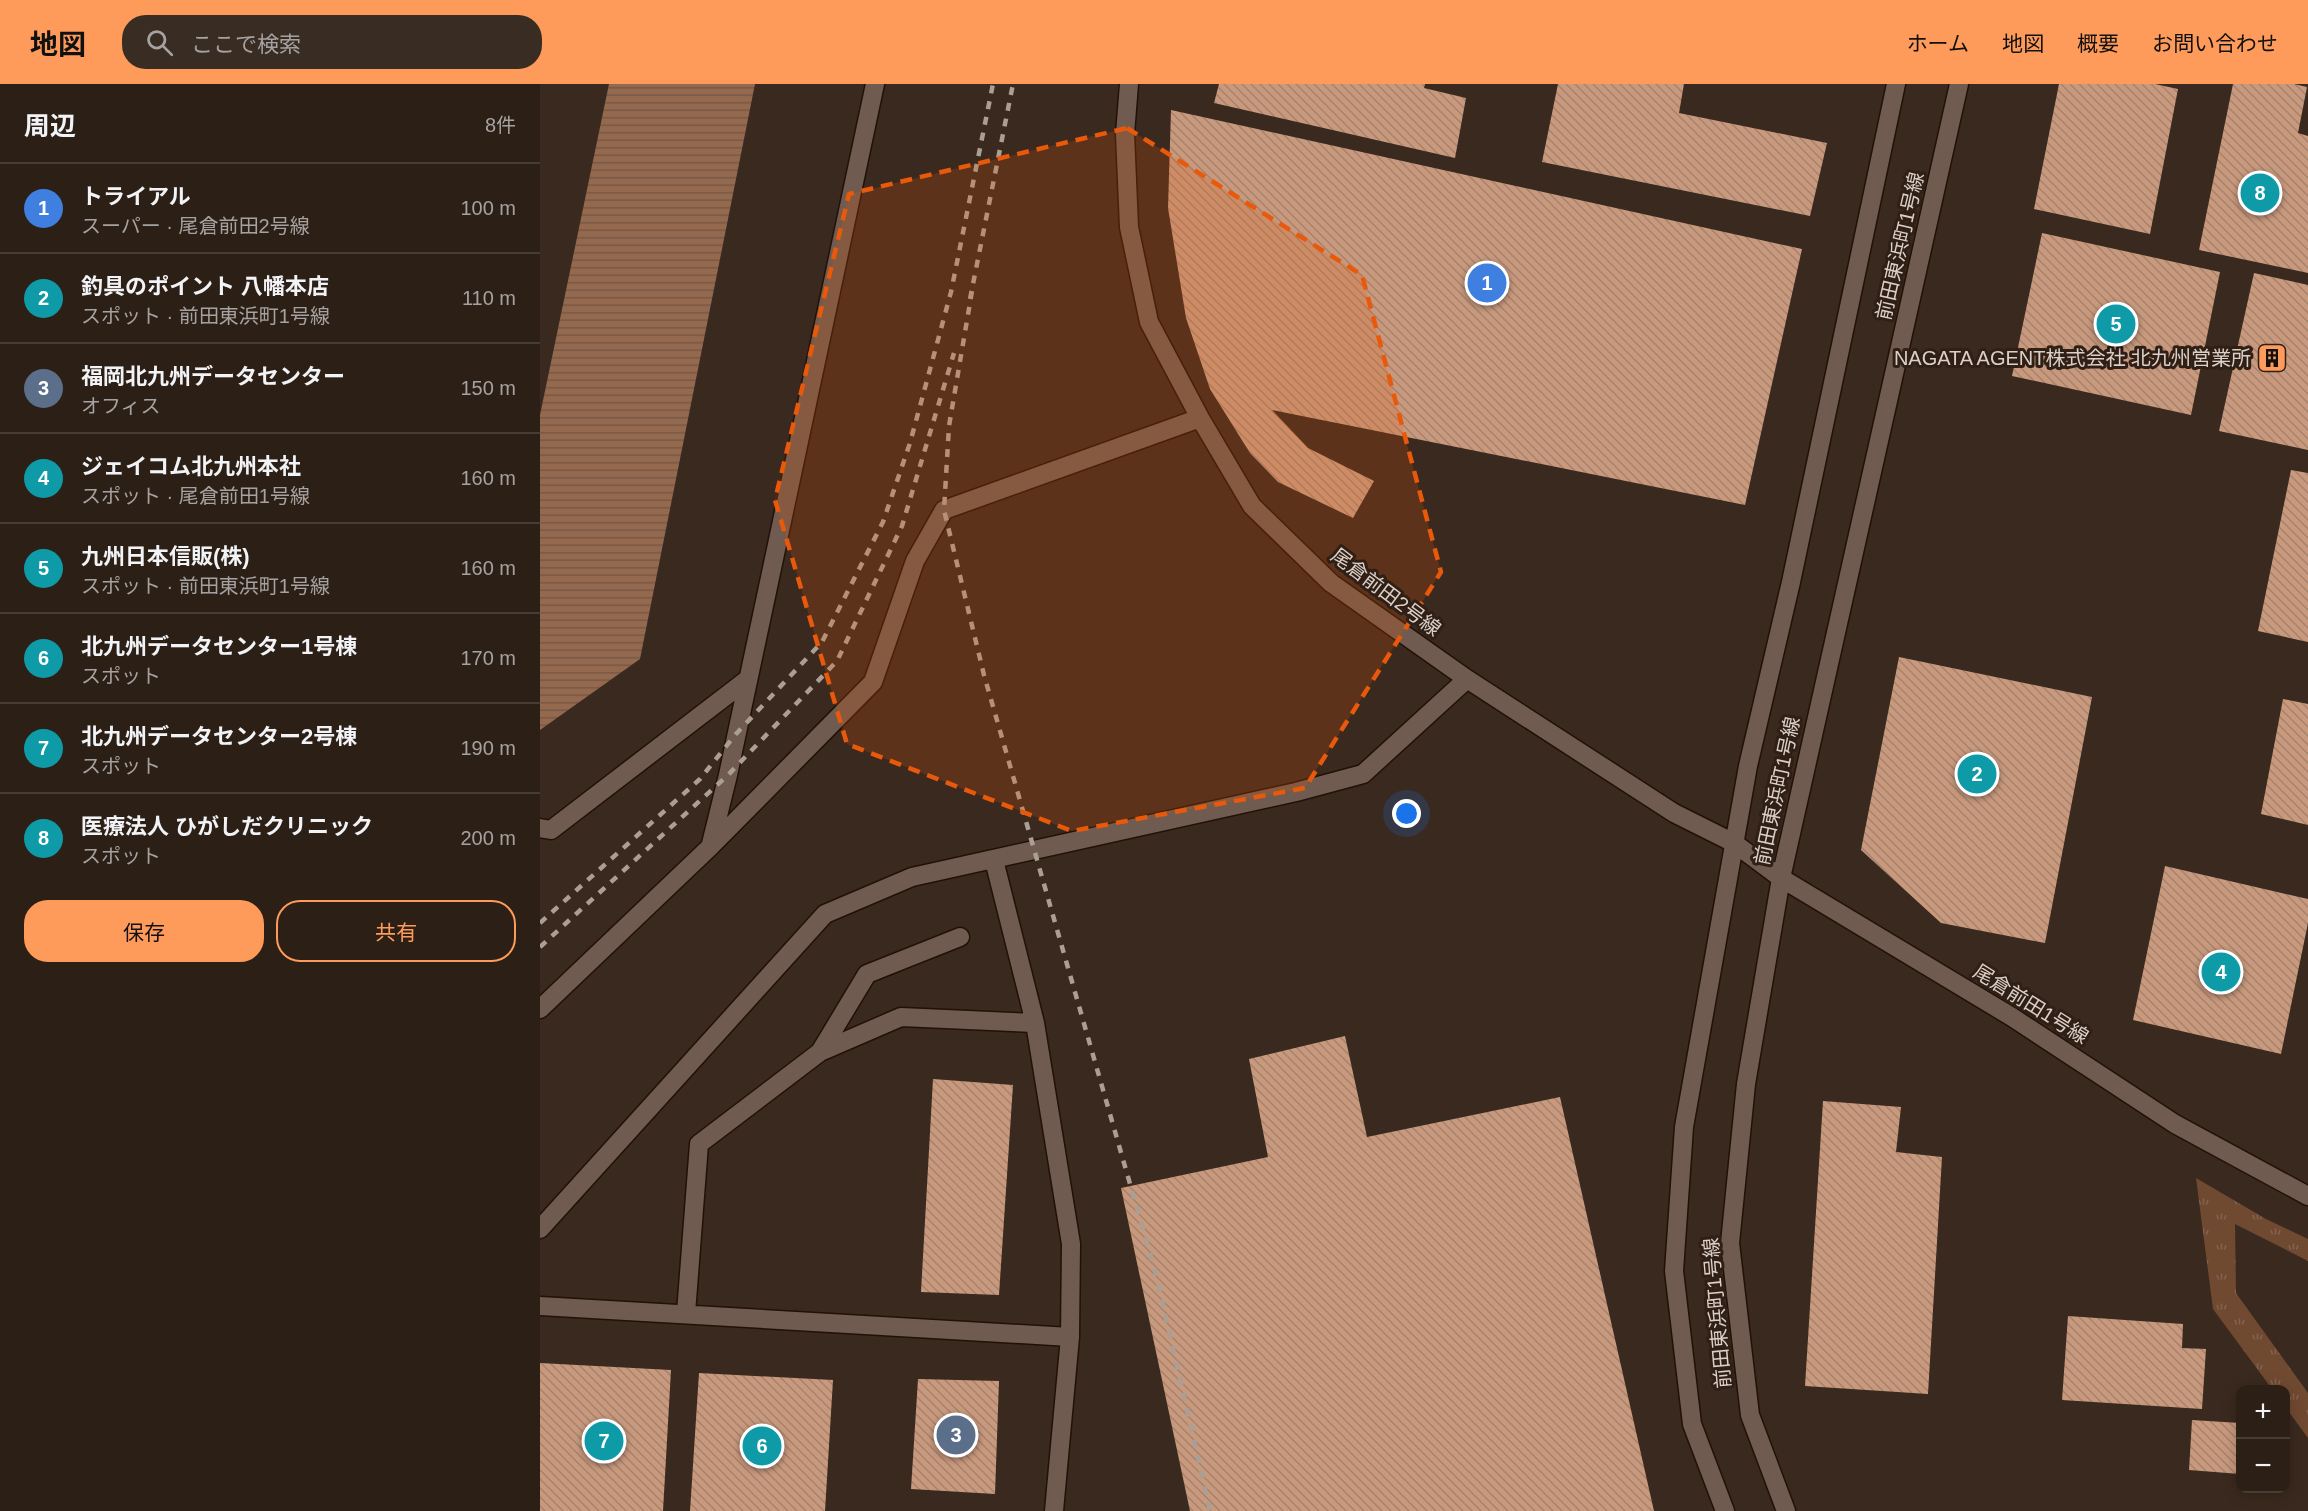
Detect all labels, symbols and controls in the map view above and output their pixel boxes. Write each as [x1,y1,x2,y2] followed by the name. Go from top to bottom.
[122,15,542,69] search box
[143,26,176,59] icon: search
[30,29,86,60] text: 地図
[191,32,301,57] text: ここで検索
[1907,32,1969,55] text: ホーム
[2002,32,2044,55] text: 地図
[2077,32,2119,55] text: 概要
[2152,32,2278,55] text: お問い合わせ
[24,111,76,141] text: 周辺
[485,114,516,136] text: 8件
[1872,170,1928,322] street label: 前田東浜町1号線
[2240,170,2280,216] pin: 8
[81,184,191,209] text: トライアル
[38,197,49,219] text: 1
[460,197,516,219] text: 100 m
[81,215,310,237] text: スーパー · 尾倉前田2号線
[1468,260,1506,306] pin: 1
[81,274,329,299] text: 釣具のポイント 八幡本店
[38,287,49,309] text: 2
[462,287,516,309] text: 110 m
[2096,302,2136,346] pin: 5
[81,305,330,327] text: スポット · 前田東浜町1号線
[2256,342,2288,374] building icon: NAGATA AGENT株式会社 北九州営業所
[1894,347,2251,369] place label: NAGATA AGENT株式会社 北九州営業所
[81,364,345,389] text: 福岡北九州データセンター
[38,377,49,399] text: 3
[460,377,516,399] text: 150 m
[81,395,161,417] text: オフィス
[81,454,301,479] text: ジェイコム北九州本社
[38,467,49,489] text: 4
[460,467,516,489] text: 160 m
[81,485,310,507] text: スポット · 尾倉前田1号線
[81,544,250,569] text: 九州日本信販(株)
[1327,544,1445,640] street label: 尾倉前田2号線
[38,557,49,579] text: 5
[460,557,516,579] text: 160 m
[81,575,330,597] text: スポット · 前田東浜町1号線
[81,634,357,659] text: 北九州データセンター1号棟
[38,647,49,669] text: 6
[460,647,516,669] text: 170 m
[81,665,161,687] text: スポット
[1751,715,1803,867] street label: 前田東浜町1号線
[81,724,357,749] text: 北九州データセンター2号棟
[38,737,49,759] text: 7
[460,737,516,759] text: 190 m
[1958,752,1996,796] pin: 2
[81,755,161,777] text: スポット
[1392,799,1421,828] your location
[81,814,373,839] text: 医療法人 ひがしだクリニック
[38,827,49,849] text: 8
[460,827,516,849] text: 200 m
[81,845,161,867] text: スポット
[24,900,264,962] button: 保存
[276,900,516,962] button: 共有
[2202,950,2240,994] pin: 4
[1970,960,2092,1048] street label: 尾倉前田1号線
[1699,1237,1735,1389] street label: 前田東浜町1号線
[2236,1385,2290,1493] map controls
[2236,1385,2290,1439] button: +
[936,1412,976,1458] pin: 3
[584,1418,624,1464] pin: 7
[742,1424,782,1468] pin: 6
[2236,1439,2290,1493] button: −

